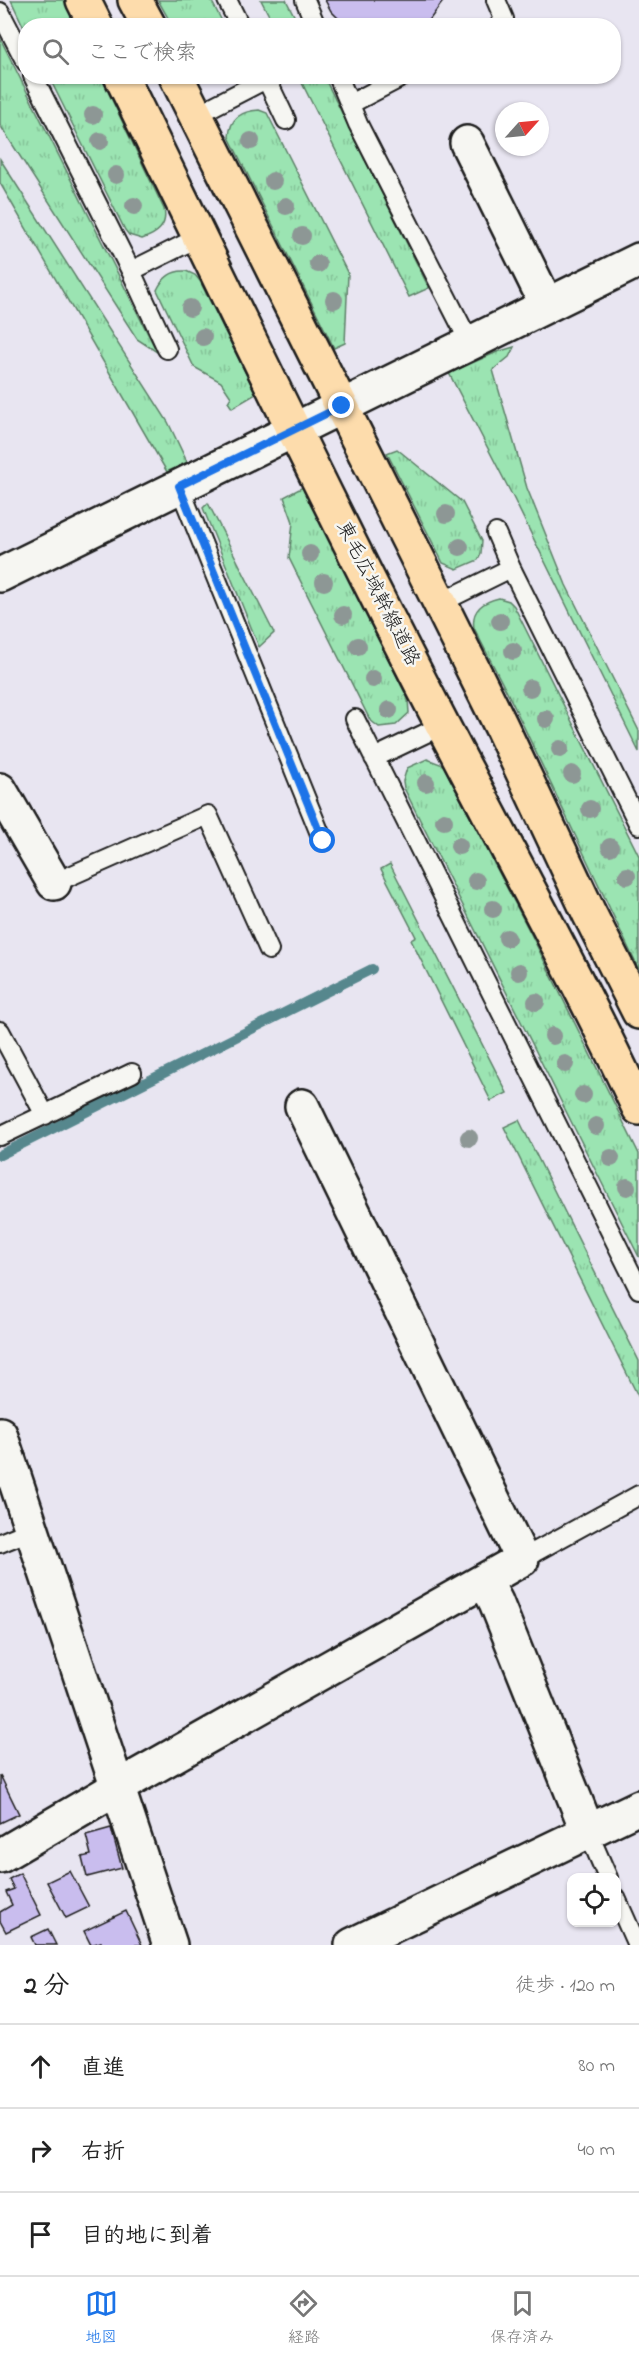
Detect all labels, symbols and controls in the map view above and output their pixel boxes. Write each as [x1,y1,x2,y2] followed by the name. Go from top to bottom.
[18,18,621,84] search box
[39,35,72,68] icon: search
[87,38,197,70] text: ここで検索
[495,102,549,156] north arrow
[328,392,354,418] route end
[328,516,426,672] street label: 東毛広域幹線道路
[309,827,335,853] route start
[567,1873,621,1927] map controls
[567,1873,621,1927] button: locate
[24,1968,69,2006] text: 2 分
[515,1972,615,2001] text: 徒歩 · 120 m
[24,2050,57,2083] icon: ahead
[578,2052,615,2081] text: 80 m
[81,2053,125,2085] text: 直進
[24,2134,57,2167] icon: right
[578,2136,615,2165] text: 40 m
[81,2137,125,2169] text: 右折
[24,2218,57,2251] icon: arrive
[81,2221,213,2253] text: 目的地に到着
[85,2287,118,2350] tab: 地図
[287,2287,320,2350] tab: 経路
[490,2287,554,2350] tab: 保存済み

